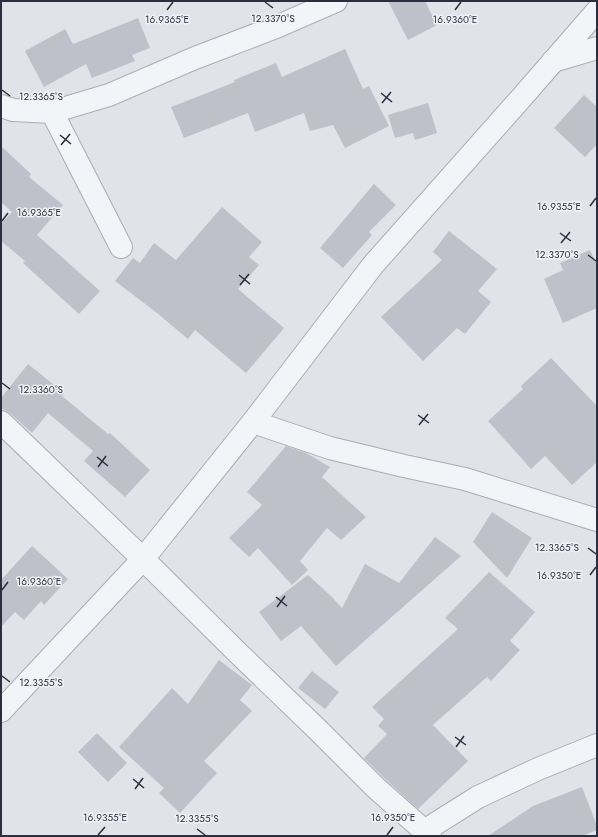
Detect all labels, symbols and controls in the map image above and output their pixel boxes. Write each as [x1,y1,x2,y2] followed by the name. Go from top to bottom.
[251,11,295,26] text: 12.3370°S
[145,12,189,27] text: 16.9365°E
[433,12,477,27] text: 16.9360°E
[19,89,63,104] text: 12.3365°S
[537,199,581,214] text: 16.9355°E
[17,205,61,220] text: 16.9365°E
[535,247,579,262] text: 12.3370°S
[19,382,64,397] text: 12.3360°S
[535,540,579,555] text: 12.3365°S
[537,568,581,583] text: 16.9350°E
[17,574,61,589] text: 16.9360°E
[19,675,63,690] text: 12.3355°S
[83,810,127,825] text: 16.9355°E
[371,810,415,825] text: 16.9350°E
[175,811,219,826] text: 12.3355°S

